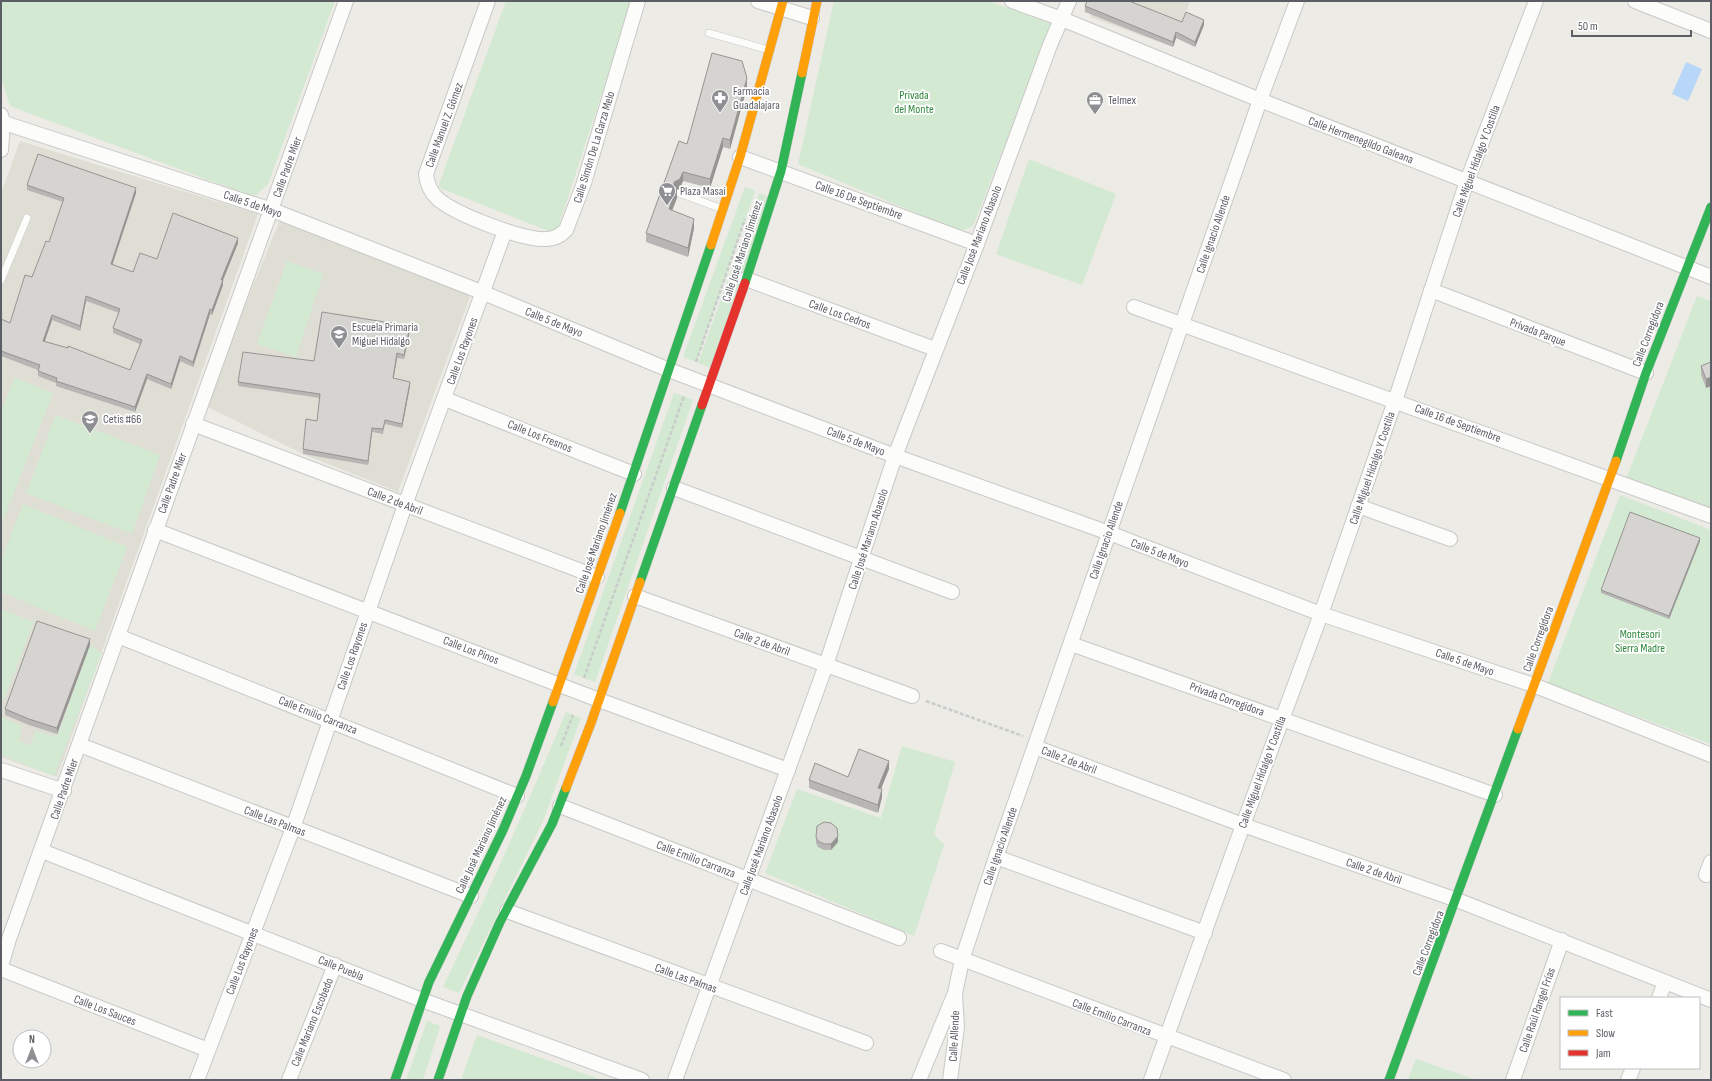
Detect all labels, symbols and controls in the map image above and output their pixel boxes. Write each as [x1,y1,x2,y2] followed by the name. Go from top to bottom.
[1572,12,1691,38] scale bar
[1578,19,1598,34] text: 50 m
[422,80,467,170] street label: Calle Manuel Z. Gómez
[733,84,780,113] place label: Farmacia Guadalajara
[710,88,730,113] pharmacy icon: Farmacia Guadalajara
[894,88,934,117] park label: Privada del Monte
[570,89,619,205] street label: Calle Simón De La Garza Melo
[1085,90,1105,115] office icon: Telmex
[1108,93,1137,108] place label: Telmex
[1449,103,1504,219] street label: Calle Miguel Hidalgo Y Costilla
[1306,113,1416,168] street label: Calle Hermenegildo Galeana
[270,134,306,200] street label: Calle Padre Mier
[813,178,905,223] street label: Calle 16 De Septiembre
[657,181,677,206] supermarket icon: Plaza Masai
[954,183,1005,287] street label: Calle José Mariano Abasolo
[680,184,726,199] place label: Plaza Masai
[222,187,284,222] street label: Calle 5 de Mayo
[1193,193,1234,275] street label: Calle Ignacio Allende
[719,198,766,304] street label: Calle José Mariano Jiménez
[807,296,873,333] street label: Calle Los Cedros
[1629,299,1668,369] street label: Calle Corregidora
[523,304,585,341] street label: Calle 5 de Mayo
[443,315,482,387] street label: Calle Los Rayones
[1508,315,1568,350] street label: Privada Parque
[352,320,418,349] place label: Escuela Primaria Miguel Hidalgo
[329,324,349,349] school or university icon: Escuela Primaria Miguel Hidalgo
[1413,401,1503,446] street label: Calle 16 de Septiembre
[80,409,100,434] school or university icon: Cetis #66
[1346,409,1399,527] street label: Calle Miguel Hidalgo Y Costilla
[103,412,142,427] place label: Cetis #66
[505,417,574,456] street label: Calle Los Fresnos
[825,424,887,459] street label: Calle 5 de Mayo
[155,450,191,516] street label: Calle Padre Mier
[365,484,425,519] street label: Calle 2 de Abril
[845,487,892,592] street label: Calle José Mariano Abasolo
[572,490,621,595] street label: Calle José Mariano Jiménez
[1086,499,1127,581] street label: Calle Ignacio Allende
[1129,536,1191,571] street label: Calle 5 de Mayo
[1520,604,1557,674] street label: Calle Corregidora
[334,620,371,692] street label: Calle Los Rayones
[732,625,792,659] street label: Calle 2 de Abril
[1615,627,1665,656] park label: Montesori Sierra Madre
[441,633,501,668] street label: Calle Los Pinos
[1434,645,1496,680] street label: Calle 5 de Mayo
[1187,679,1267,720] street label: Privada Corregidora
[276,693,360,738] street label: Calle Emilio Carranza
[1235,714,1290,830] street label: Calle Miguel Hidalgo Y Costilla
[1039,743,1099,778] street label: Calle 2 de Abril
[47,756,82,822] street label: Calle Padre Mier
[736,793,787,897] street label: Calle José Mariano Abasolo
[452,794,511,896] street label: Calle José Mariano Jiménez
[242,803,308,840] street label: Calle Las Palmas
[980,805,1021,887] street label: Calle Ignacio Allende
[654,837,738,882] street label: Calle Emilio Carranza
[1344,855,1404,888] street label: Calle 2 de Abril
[1409,908,1448,978] street label: Calle Corregidora
[223,926,262,997] street label: Calle Los Rayones
[316,952,366,985] street label: Calle Puebla
[653,960,719,997] street label: Calle Las Palmas
[1516,966,1559,1054] street label: Calle Raúl Rangel Frías
[288,976,337,1069] street label: Calle Mariano Escobedo
[72,992,138,1029] street label: Calle Los Sauces
[1070,995,1154,1040] street label: Calle Emilio Carranza
[1560,997,1700,1069] legend
[1596,1006,1613,1021] text: Fast
[946,1010,963,1062] street label: Calle Allende
[1596,1026,1615,1041] text: Slow
[12,1029,52,1069] north arrow
[29,1033,35,1046] text: N
[1595,1046,1611,1061] text: Jam

